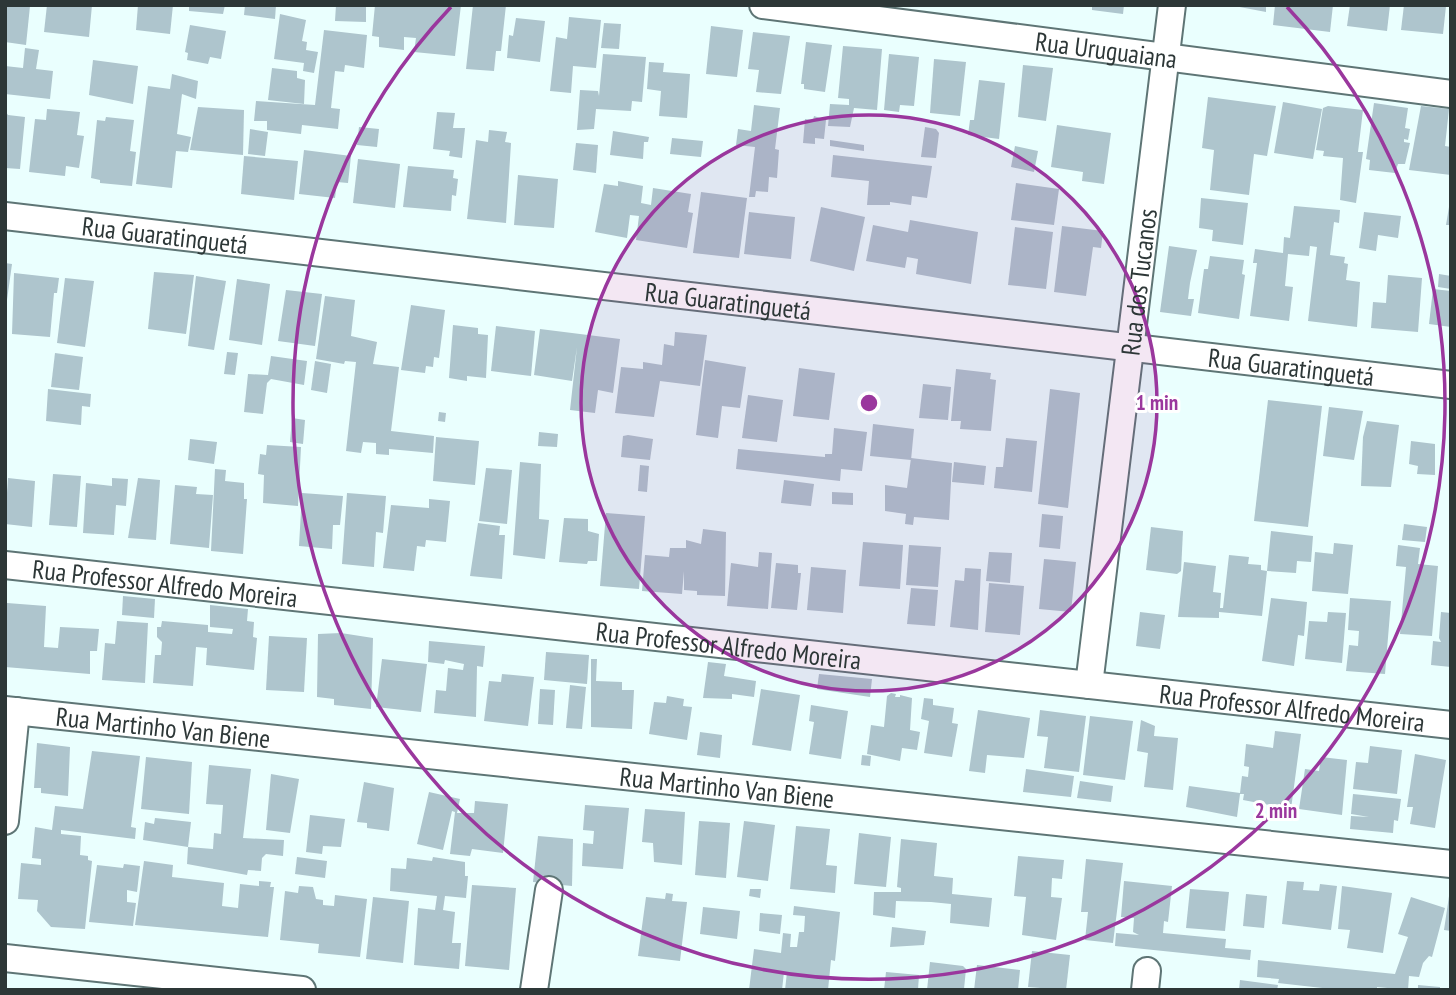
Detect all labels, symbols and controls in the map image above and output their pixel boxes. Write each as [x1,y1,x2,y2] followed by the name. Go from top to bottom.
[1033,24,1179,75] street label: Rua Uruguaiana
[1113,207,1164,357] street label: Rua dos Tucanos
[80,209,250,261] street label: Rua Guaratinguetá
[643,274,813,327] street label: Rua Guaratinguetá
[1206,340,1376,392] street label: Rua Guaratinguetá
[1136,389,1178,416] text: 1 min
[857,391,881,415] centre of rings
[31,552,299,614] street label: Rua Professor Alfredo Moreira
[594,614,863,676] street label: Rua Professor Alfredo Moreira
[1158,676,1426,738] street label: Rua Professor Alfredo Moreira
[54,699,272,755] street label: Rua Martinho Van Biene
[618,759,836,815] street label: Rua Martinho Van Biene
[1255,797,1297,824] text: 2 min

